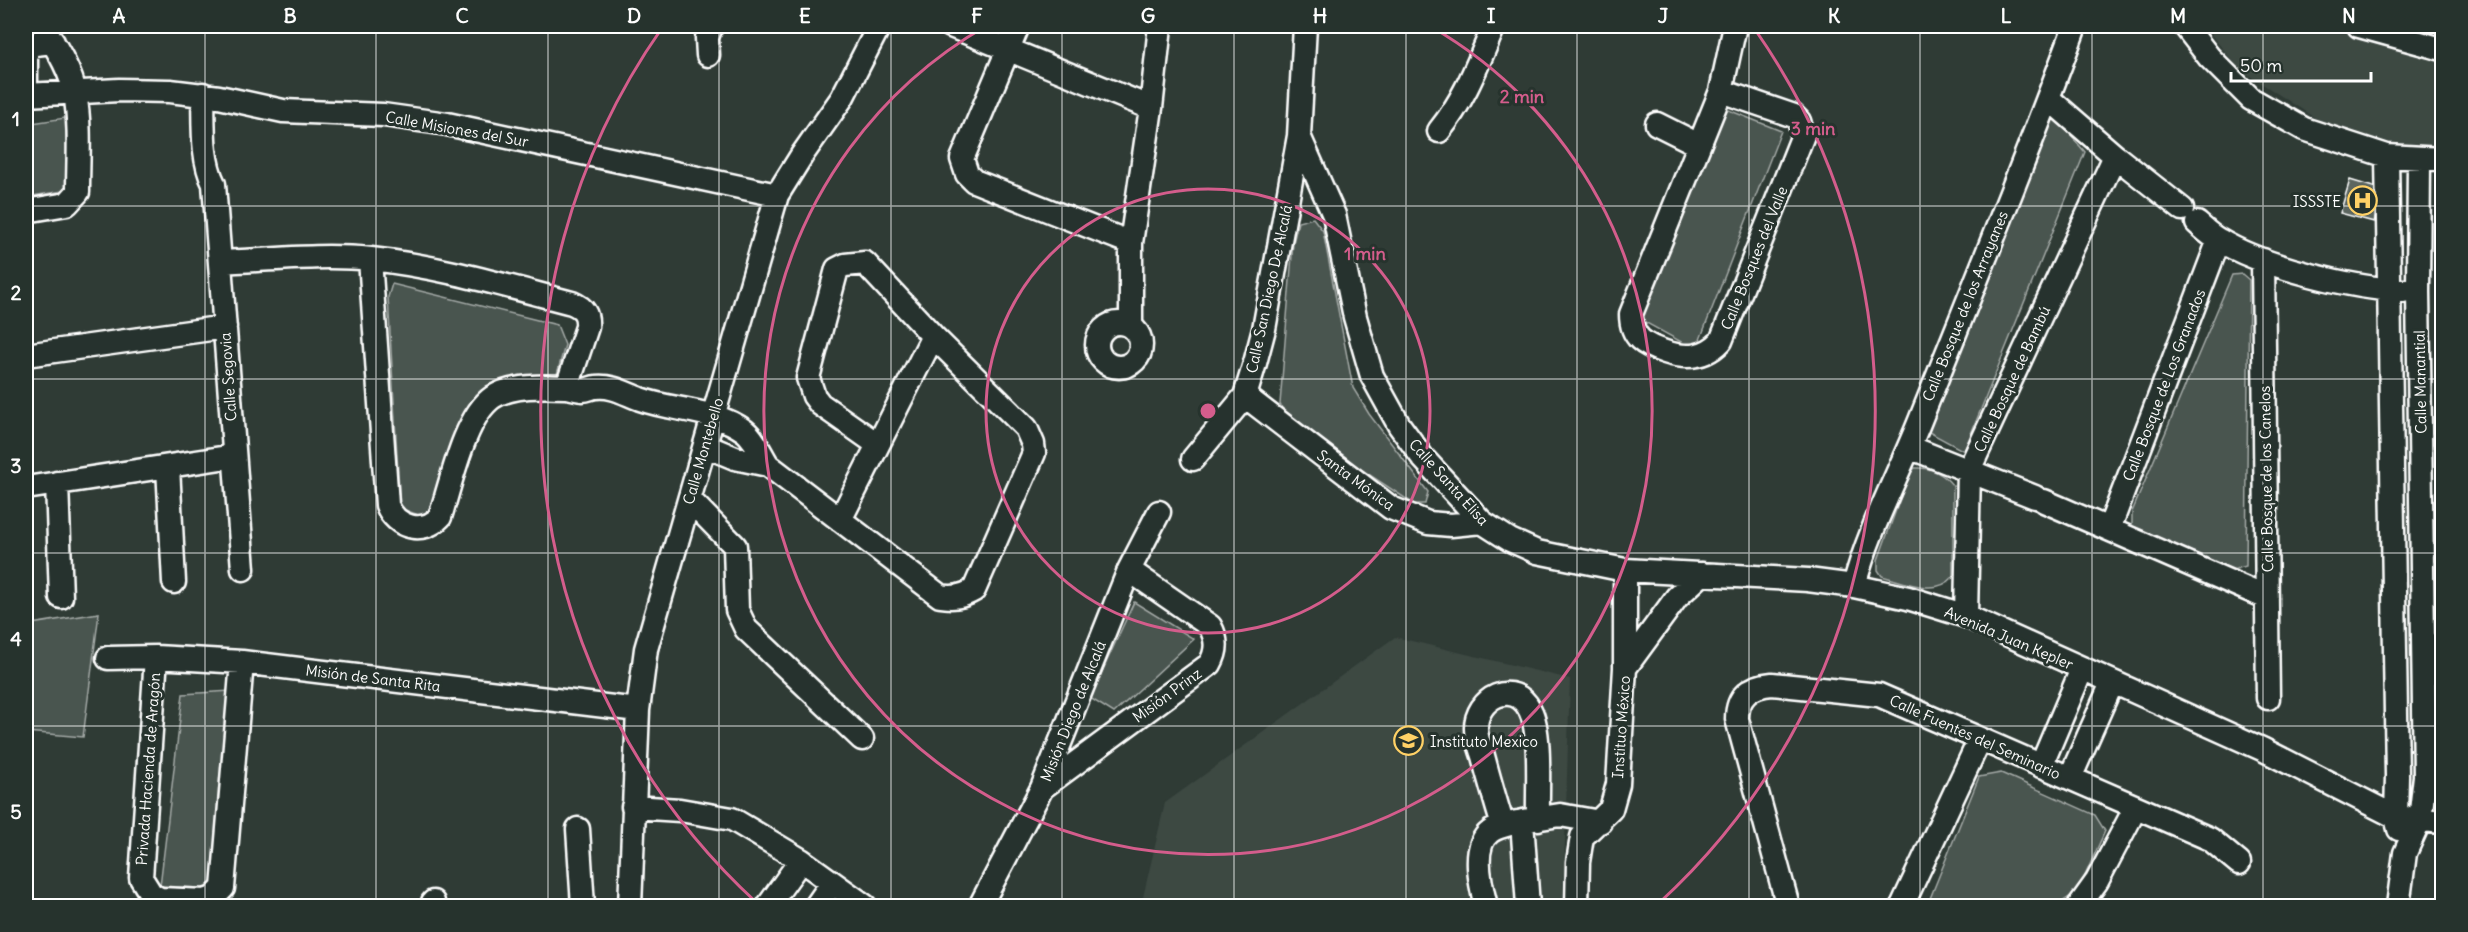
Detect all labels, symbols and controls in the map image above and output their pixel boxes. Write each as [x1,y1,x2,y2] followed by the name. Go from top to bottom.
[113,3,126,28] text: A
[283,3,297,28] text: B
[455,3,469,28] text: C
[627,3,641,28] text: D
[799,3,811,28] text: E
[971,3,983,28] text: F
[1141,3,1155,28] text: G
[1313,3,1327,28] text: H
[1487,3,1496,28] text: I
[1658,3,1669,28] text: J
[1828,3,1841,28] text: K
[2001,3,2012,28] text: L
[2170,3,2186,28] text: M
[2342,3,2356,28] text: N
[2231,45,2370,83] scale bar
[2240,54,2282,77] text: 50 m
[1500,85,1545,108] text: 2 min
[12,106,20,131] text: 1
[384,107,530,151] street label: Calle Misiones del Sur
[1791,117,1836,140] text: 3 min
[1717,183,1791,333] street label: Calle Bosques del Valle
[2346,185,2378,217] hospital icon: ISSSTE
[2293,192,2341,211] place label: ISSSTE
[1242,203,1296,375] street label: Calle San Diego De Alcalá
[1918,208,2012,404] street label: Calle Bosque de los Arrayanes
[1344,242,1386,265] text: 1 min
[11,280,22,305] text: 2
[2119,286,2210,484] street label: Calle Bosque de Los Granados
[1970,303,2054,455] street label: Calle Bosque de Bambú
[2410,330,2430,434] street label: Calle Manantial
[215,331,241,422] street label: Calle Segovia
[2255,385,2277,573] street label: Calle Bosque de los Canelos
[679,395,727,507] street label: Calle Montebello
[1198,401,1218,421] centre of rings
[1405,435,1493,530] street label: Calle Santa Elisa
[1314,445,1399,515] street label: Santa Mónica
[10,453,22,478] text: 3
[1942,602,2076,674] street label: Avenida Juan Kepler
[10,626,22,651] text: 4
[1036,637,1110,784] street label: Misión Diego de Alcalá
[304,660,442,696] street label: Misión de Santa Rita
[1129,664,1205,726] street label: Misión Prinz
[132,672,164,866] street label: Privada Hacienda de Aragón
[1608,675,1634,779] street label: Instituo México
[1887,691,2063,783] street label: Calle Fuentes del Seminario
[1393,725,1425,757] school or university icon: Instituto Mexico
[1430,732,1538,751] place label: Instituto Mexico
[10,799,22,824] text: 5

